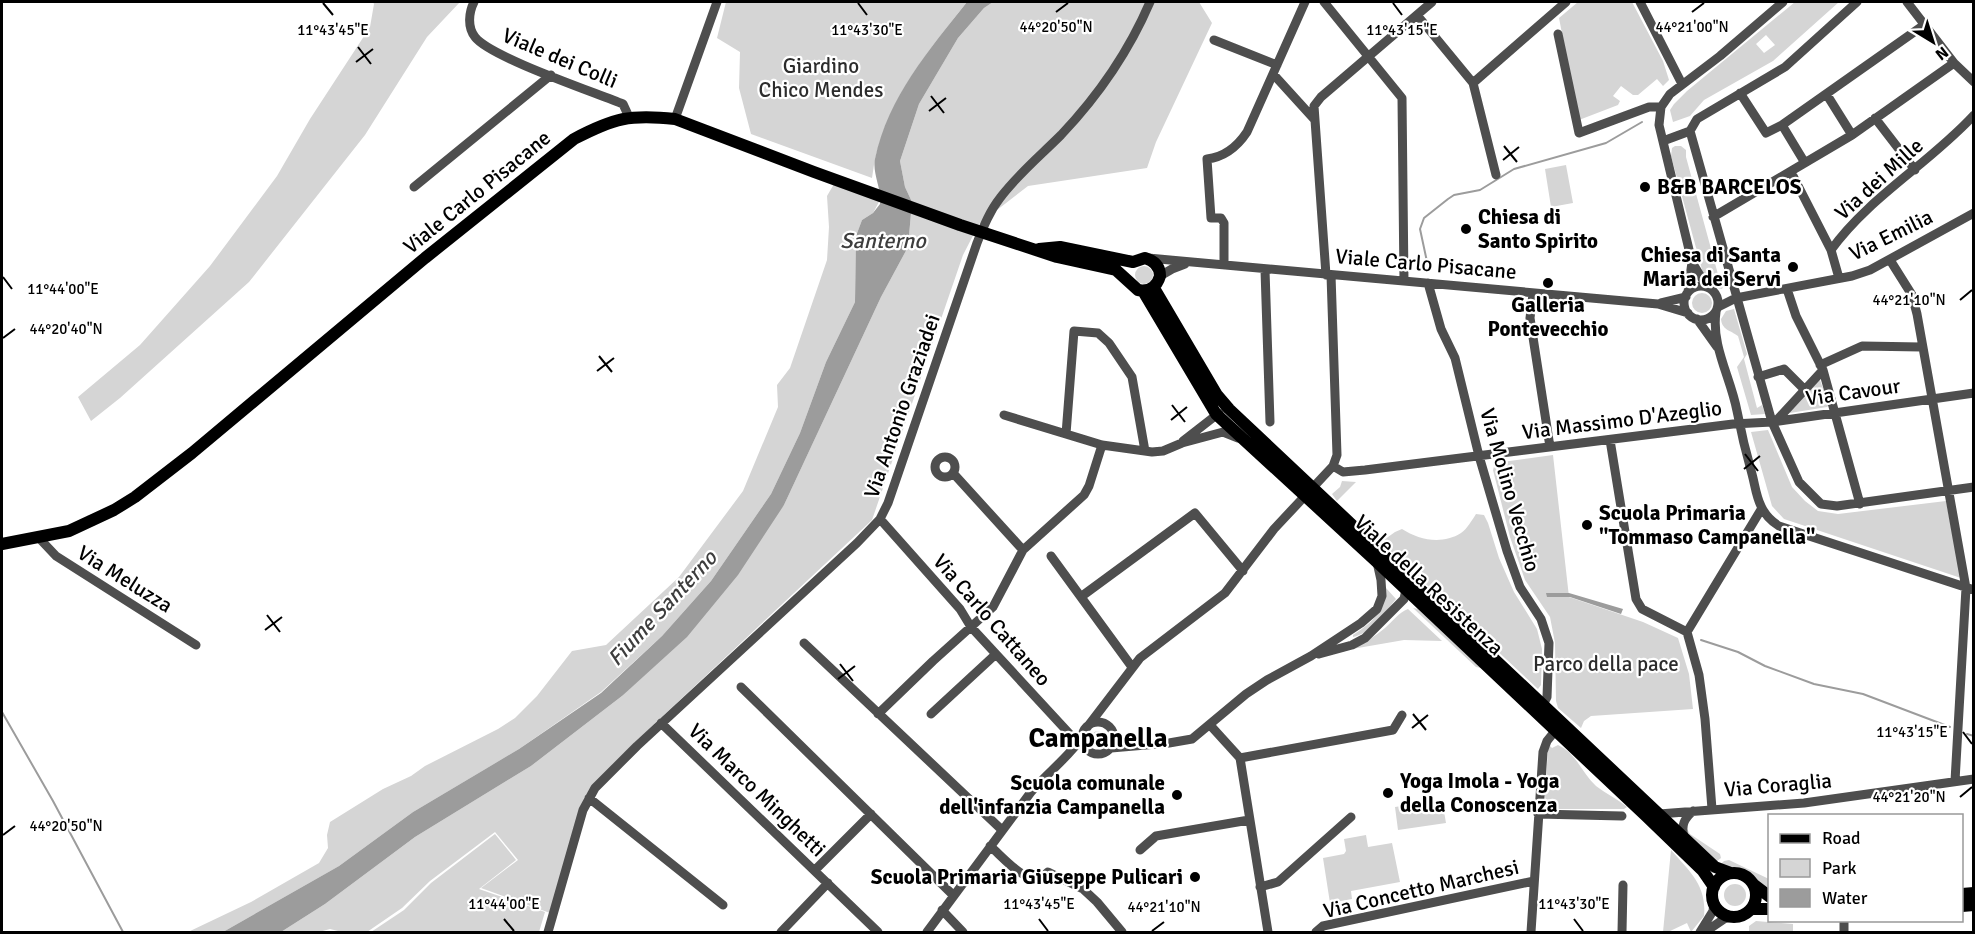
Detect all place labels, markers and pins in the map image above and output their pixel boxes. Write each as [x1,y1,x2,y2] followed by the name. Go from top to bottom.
[1657,174,1802,200] place label: B&B BARCELOS
[1638,180,1652,194] marker: B&B BARCELOS
[1478,204,1598,254] place label: Chiesa di Santo Spirito
[1459,222,1473,236] marker: Chiesa di Santo Spirito
[1641,242,1781,292] place label: Chiesa di Santa Maria dei Servi
[1786,260,1800,274] marker: Chiesa di Santa Maria dei Servi
[1541,276,1555,290] marker: Galleria Pontevecchio
[1488,292,1609,342] place label: Galleria Pontevecchio
[1599,500,1816,550] place label: Scuola Primaria "Tommaso Campanella"
[1580,518,1594,532] marker: Scuola Primaria "Tommaso Campanella"
[1399,768,1560,818] place label: Yoga Imola - Yoga della Conoscenza
[939,770,1165,820] place label: Scuola comunale dell'infanzia Campanella
[1381,786,1395,800] marker: Yoga Imola - Yoga della Conoscenza
[1170,788,1184,802] marker: Scuola comunale dell'infanzia Campanella
[871,864,1183,890] place label: Scuola Primaria Giuseppe Pulicari
[1188,870,1202,884] marker: Scuola Primaria Giuseppe Pulicari

